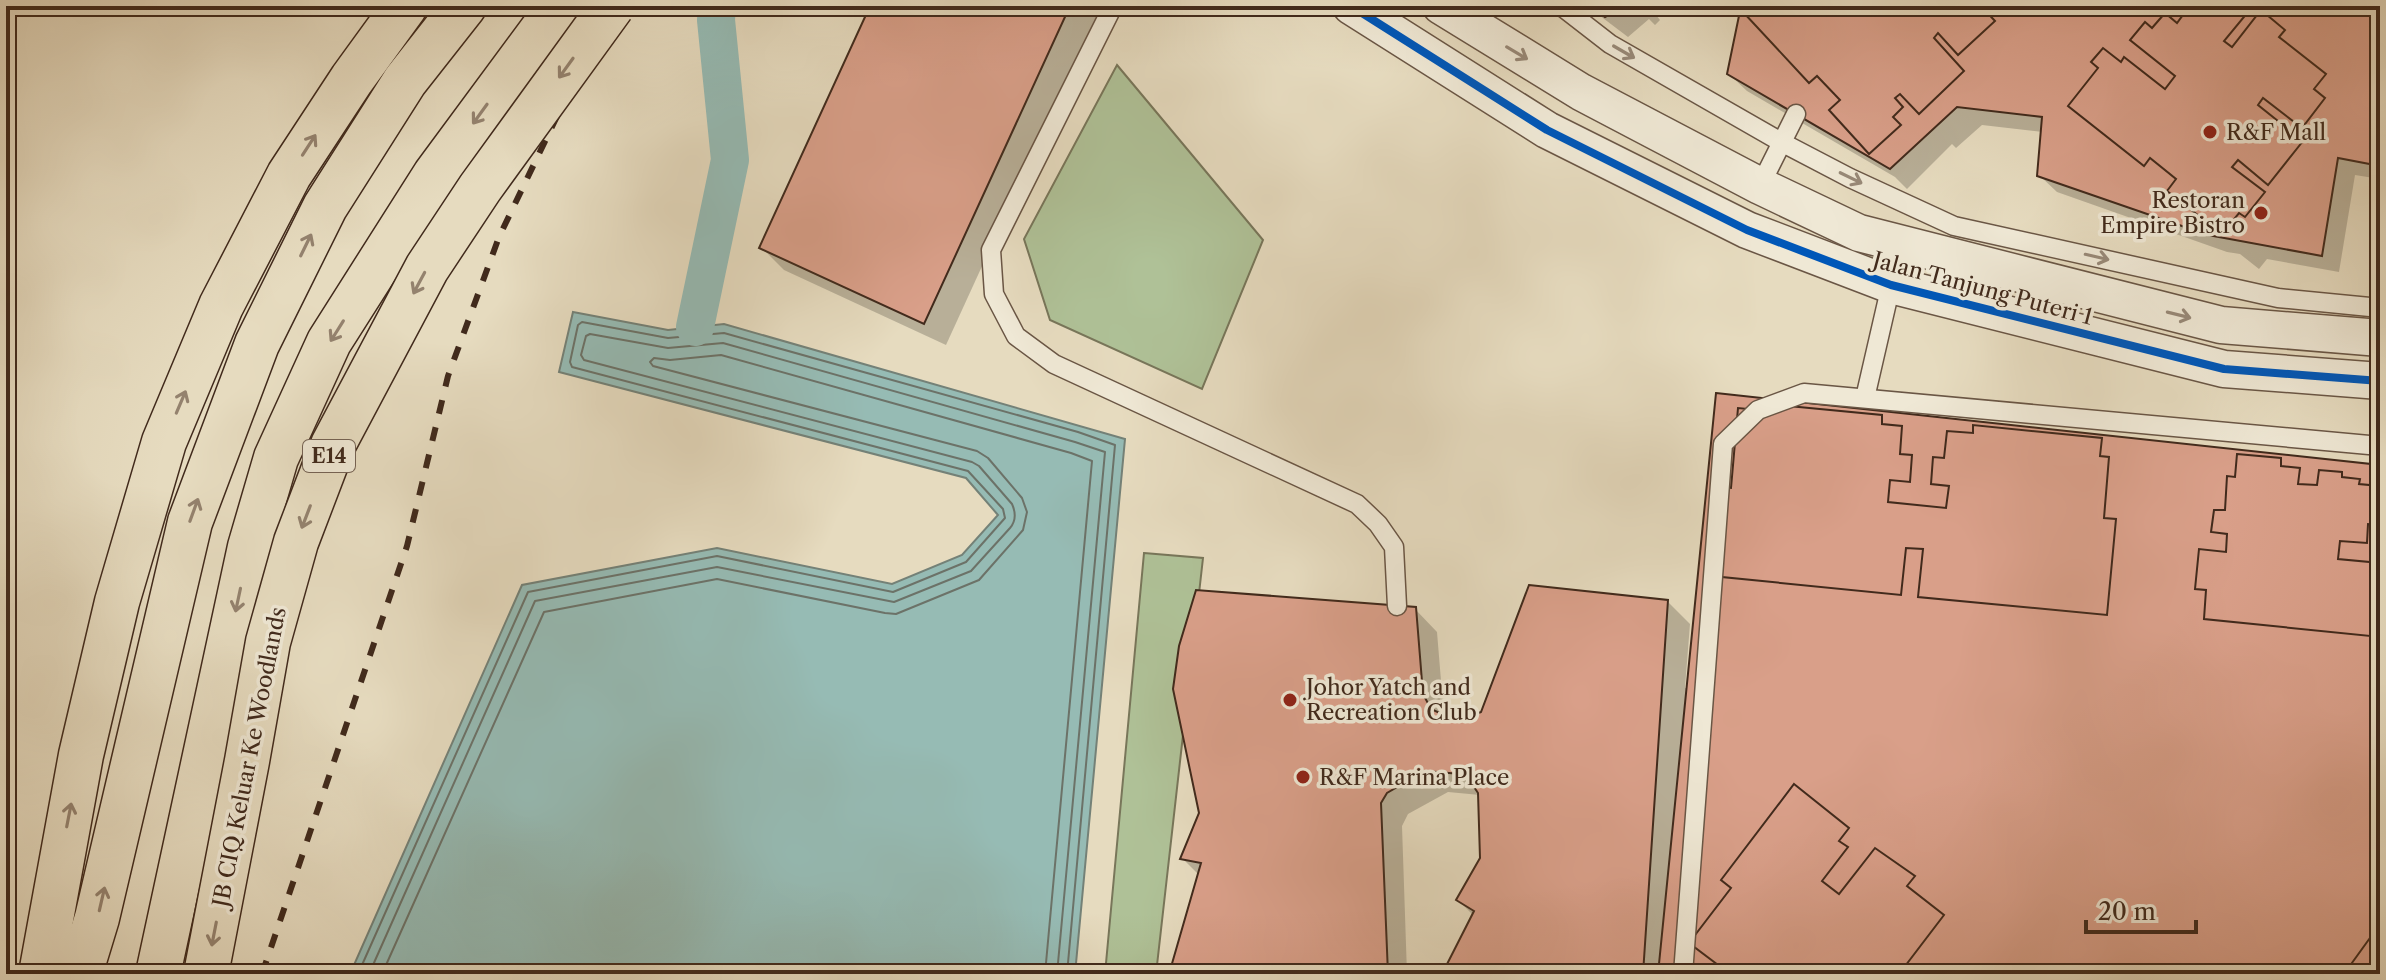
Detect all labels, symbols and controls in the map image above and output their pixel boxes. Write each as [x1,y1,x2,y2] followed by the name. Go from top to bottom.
[1612,44,1635,60] one-way arrow
[1505,45,1528,61] one-way arrow
[558,57,574,79] one-way arrow
[472,102,488,124] one-way arrow
[2226,119,2326,146] place label: R&F Mall
[2201,123,2219,141] marker: R&F Mall
[301,134,317,156] one-way arrow
[1839,171,1863,187] one-way arrow
[2100,187,2245,239] place label: Restoran Empire Bistro
[2252,204,2270,222] marker: Restoran Empire Bistro
[299,233,314,257] one-way arrow
[1867,245,2096,331] street label: Jalan Tanjung Puteri 1
[2084,250,2110,265] one-way arrow
[411,271,427,295] one-way arrow
[2165,308,2191,323] one-way arrow
[328,319,345,341] one-way arrow
[174,390,189,415] one-way arrow
[303,440,355,472] road number: E14
[188,498,202,523] one-way arrow
[298,504,312,529] one-way arrow
[230,586,245,612] one-way arrow
[207,605,292,912] street label: JB CIQ Keluar Ke Woodlands
[1303,674,1477,726] place label: Johor Yatch and Recreation Club
[1281,691,1299,709] marker: Johor Yatch and Recreation Club
[1319,764,1509,791] place label: R&F Marina Place
[1294,768,1312,786] marker: R&F Marina Place
[63,802,78,828] one-way arrow
[2086,884,2196,934] scale bar
[95,887,110,912] one-way arrow
[2098,897,2156,926] text: 20 m
[206,921,221,946] one-way arrow

